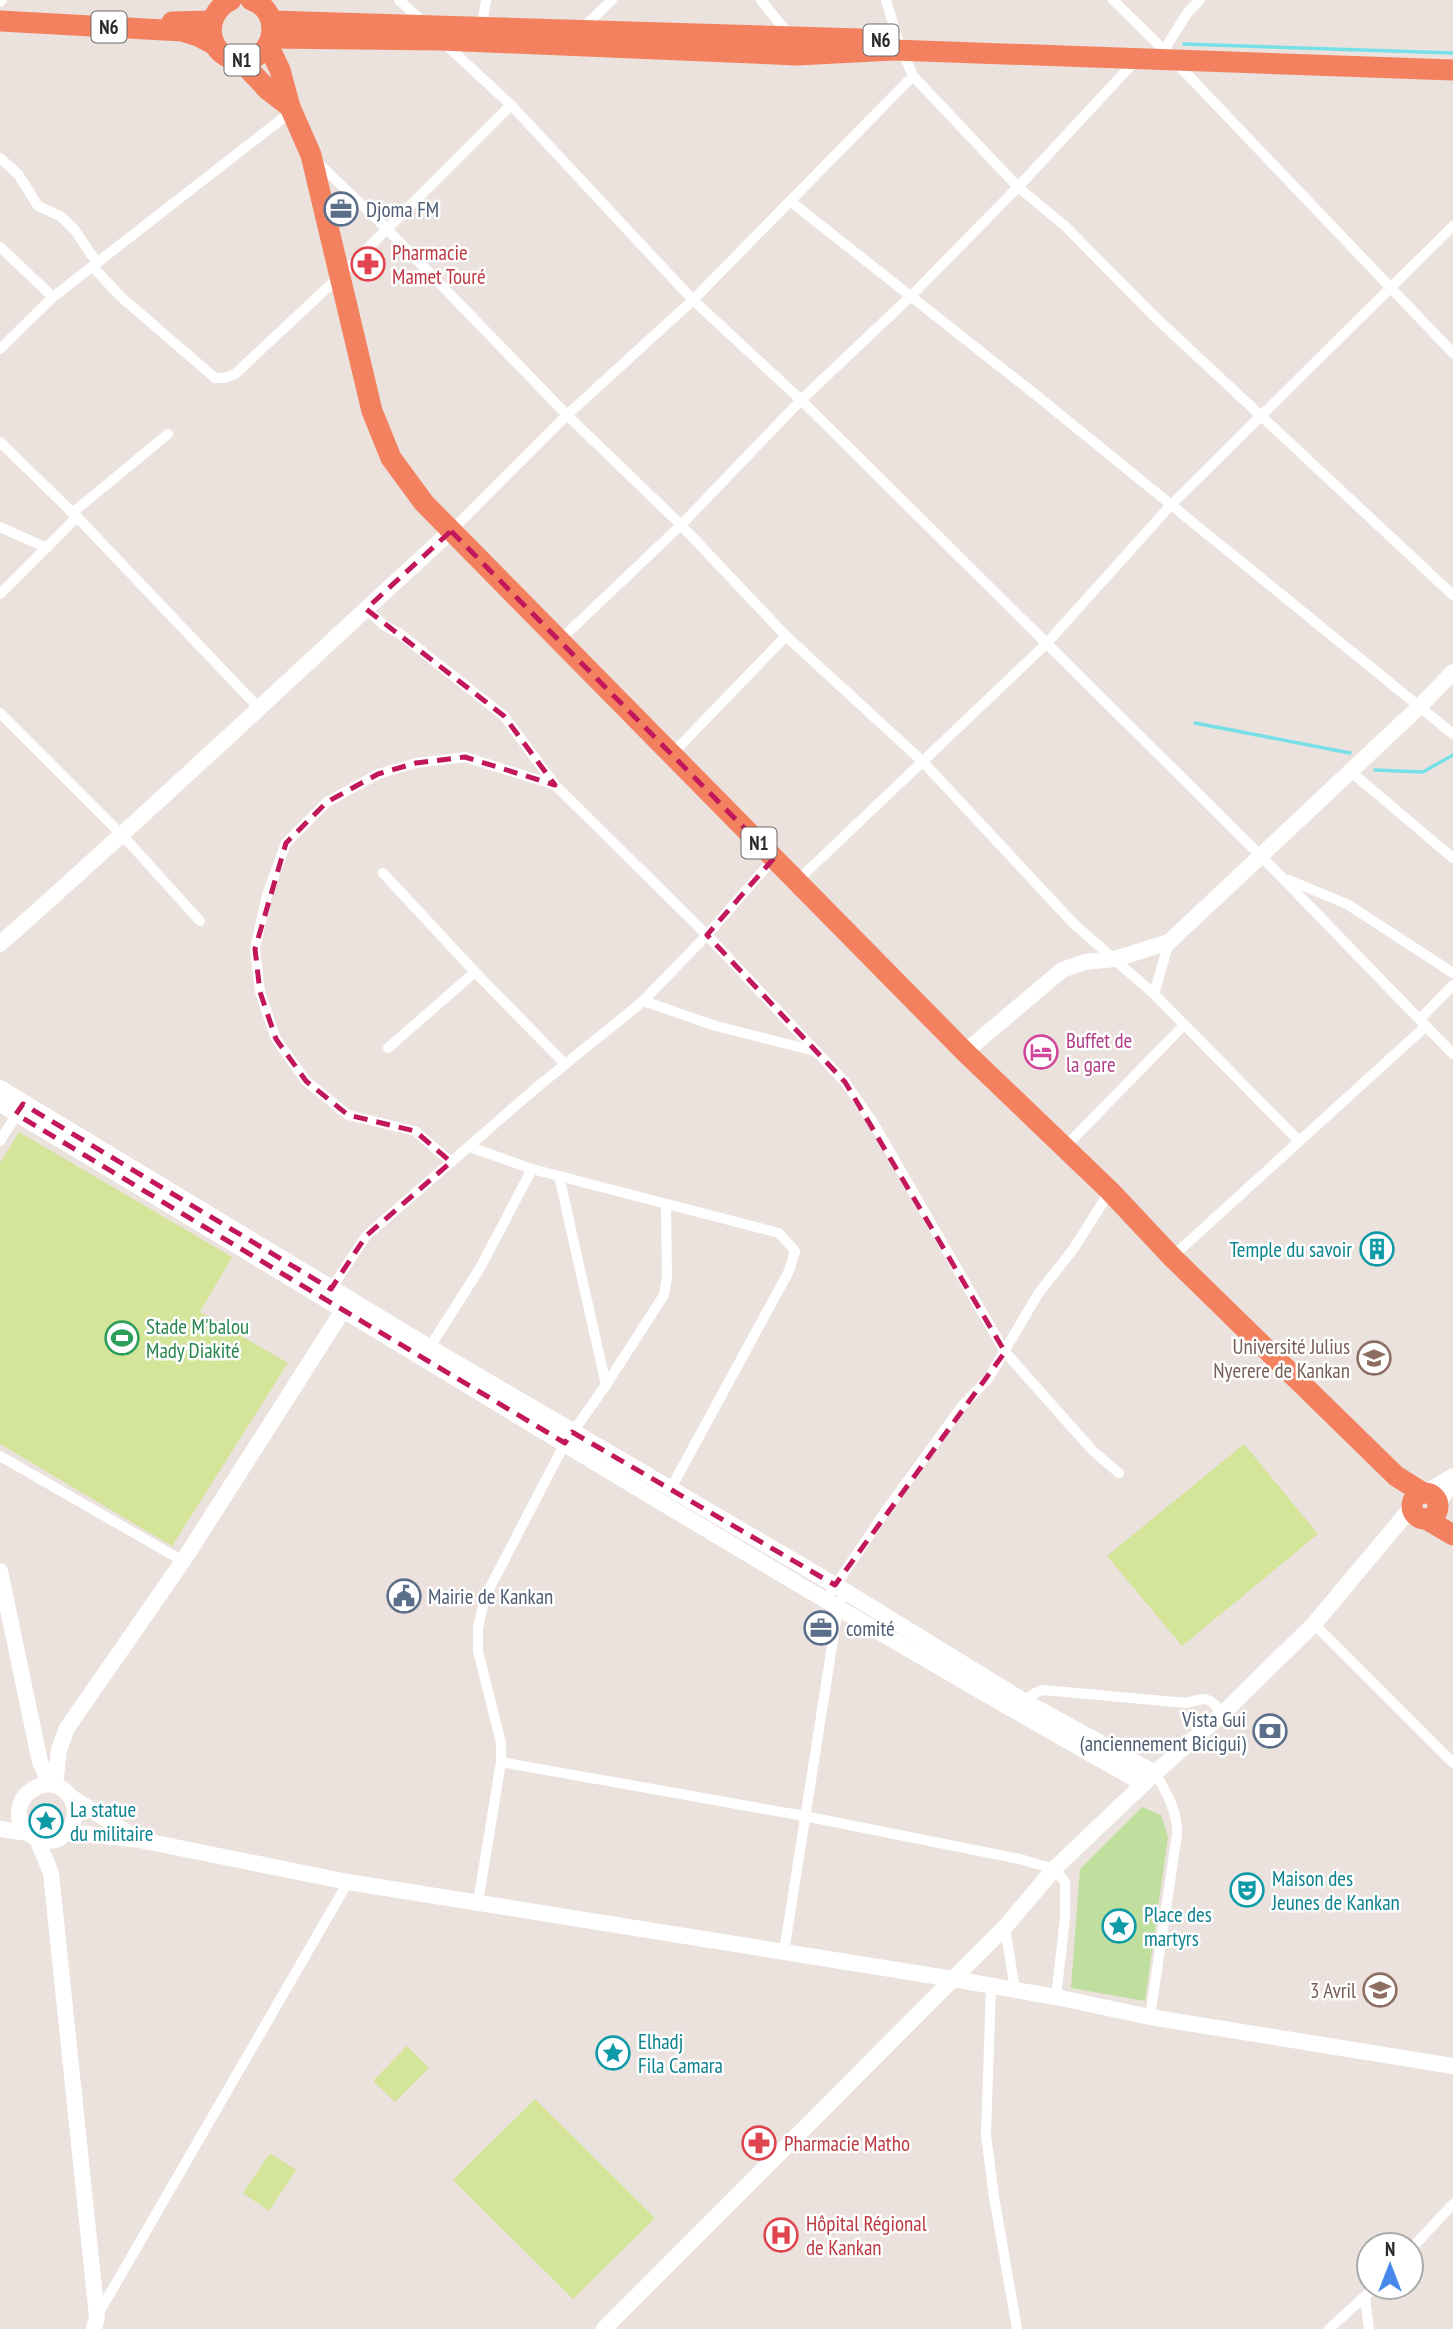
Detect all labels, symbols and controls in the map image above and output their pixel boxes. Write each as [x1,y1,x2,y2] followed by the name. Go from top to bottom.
[92,12,126,42] road number: N6
[864,24,898,56] road number: N6
[224,44,260,76] road number: N1
[322,190,360,228] office icon: Djoma FM
[366,196,439,223] place label: Djoma FM
[392,239,486,290] place label: Pharmacie Mamet Touré
[349,245,387,283] pharmacy icon: Pharmacie Mamet Touré
[742,828,776,858] road number: N1
[1066,1027,1132,1078] place label: Buffet de la gare
[1022,1033,1060,1071] hotel icon: Buffet de la gare
[1358,1230,1396,1268] building icon: Temple du savoir
[1230,1236,1352,1263] place label: Temple du savoir
[146,1313,249,1364] place label: Stade M'balou Mady Diakité
[103,1319,141,1357] sports icon: Stade M'balou Mady Diakité
[1213,1333,1350,1384] place label: Université Julius Nyerere de Kankan
[1355,1339,1393,1377] school or university icon: Université Julius Nyerere de Kankan
[385,1577,423,1615] public building icon: Mairie de Kankan
[428,1583,553,1610] place label: Mairie de Kankan
[802,1609,840,1647] office icon: comité
[846,1615,895,1642] place label: comité
[1080,1706,1246,1757] place label: Vista Gui (anciennement Bicigui)
[1251,1712,1289,1750] bank icon: Vista Gui (anciennement Bicigui)
[70,1796,154,1847] place label: La statue du militaire
[27,1802,65,1840] place icon: La statue du militaire
[1271,1865,1400,1916] place label: Maison des Jeunes de Kankan
[1228,1871,1266,1909] theatre icon: Maison des Jeunes de Kankan
[1144,1901,1212,1952] place label: Place des martyrs
[1100,1907,1138,1945] place icon: Place des martyrs
[1361,1971,1399,2009] school or university icon: 3 Avril
[1310,1977,1356,2004] place label: 3 Avril
[638,2028,723,2079] place label: Elhadj Fila Camara
[594,2034,632,2072] place icon: Elhadj Fila Camara
[740,2124,778,2162] pharmacy icon: Pharmacie Matho
[784,2130,910,2157] place label: Pharmacie Matho
[806,2210,927,2261] place label: Hôpital Régional de Kankan
[762,2216,800,2254] hospital icon: Hôpital Régional de Kankan
[1355,2231,1425,2301] north arrow
[1385,2237,1395,2261] text: N

